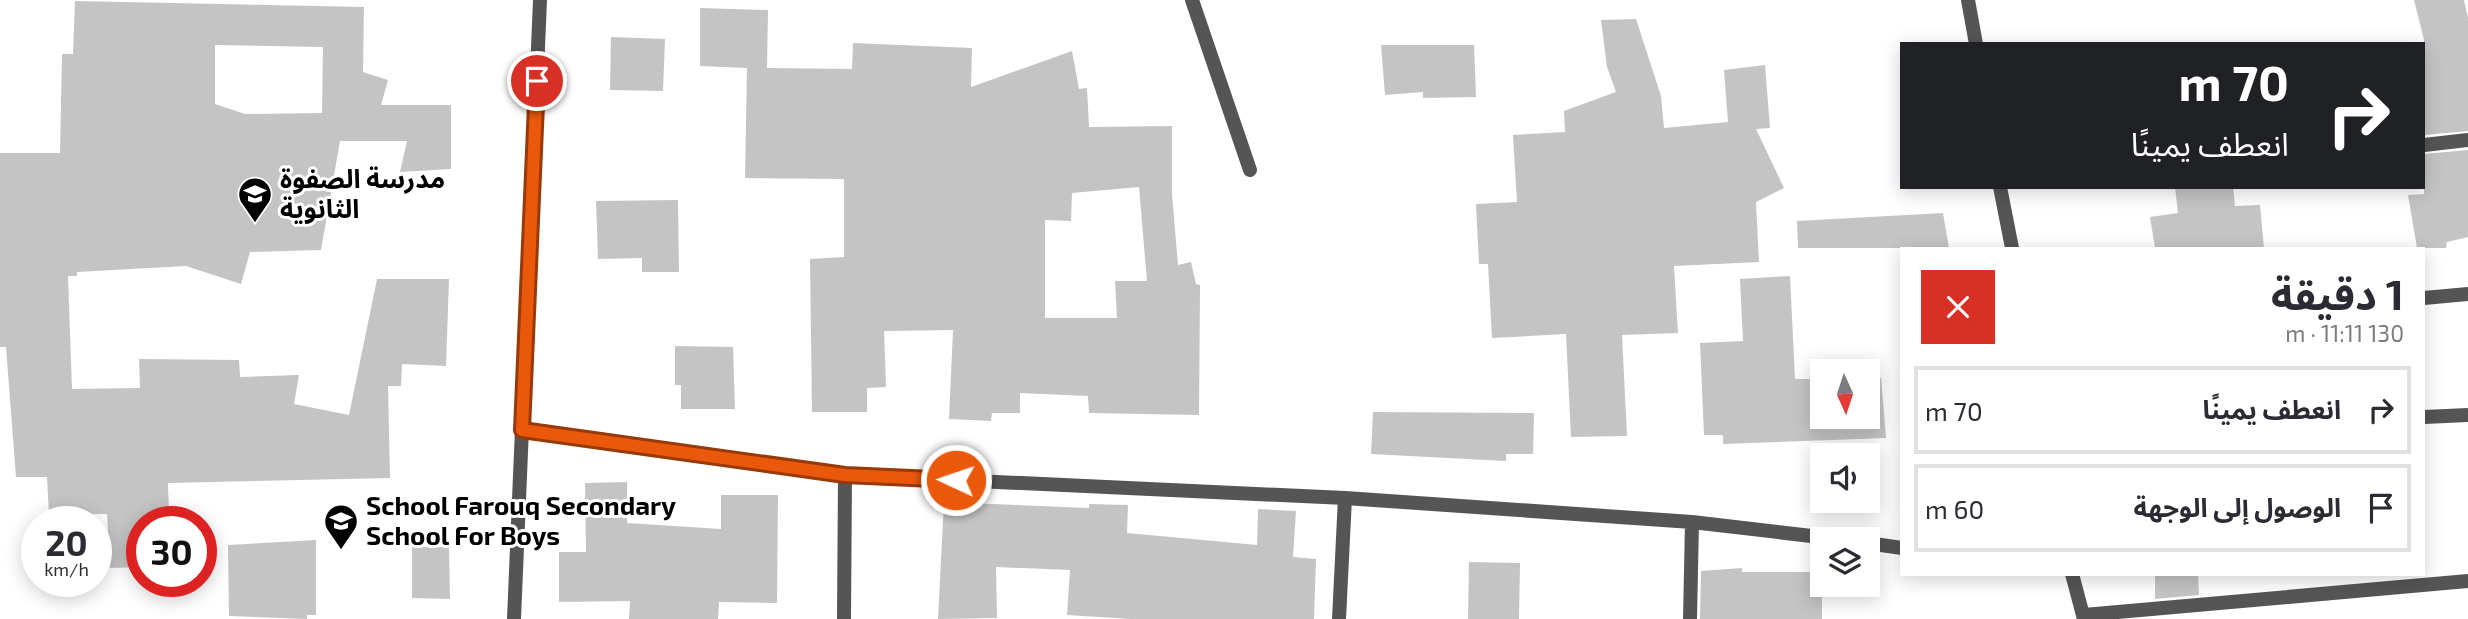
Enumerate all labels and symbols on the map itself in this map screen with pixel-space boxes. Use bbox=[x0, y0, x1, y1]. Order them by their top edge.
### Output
pin bbox=[507, 51, 567, 111]
place label: مدرسة الصفوة الثانوية bbox=[280, 162, 445, 224]
school or university icon: مدرسة الصفوة الثانوية bbox=[236, 175, 274, 224]
north arrow bbox=[1810, 359, 1880, 429]
position arrow bbox=[919, 443, 993, 517]
place label: School Farouq Secondary School For Boys bbox=[366, 489, 676, 551]
school or university icon: School Farouq Secondary School For Boys bbox=[322, 502, 360, 551]
speed limit sign: 30 bbox=[126, 506, 217, 597]

